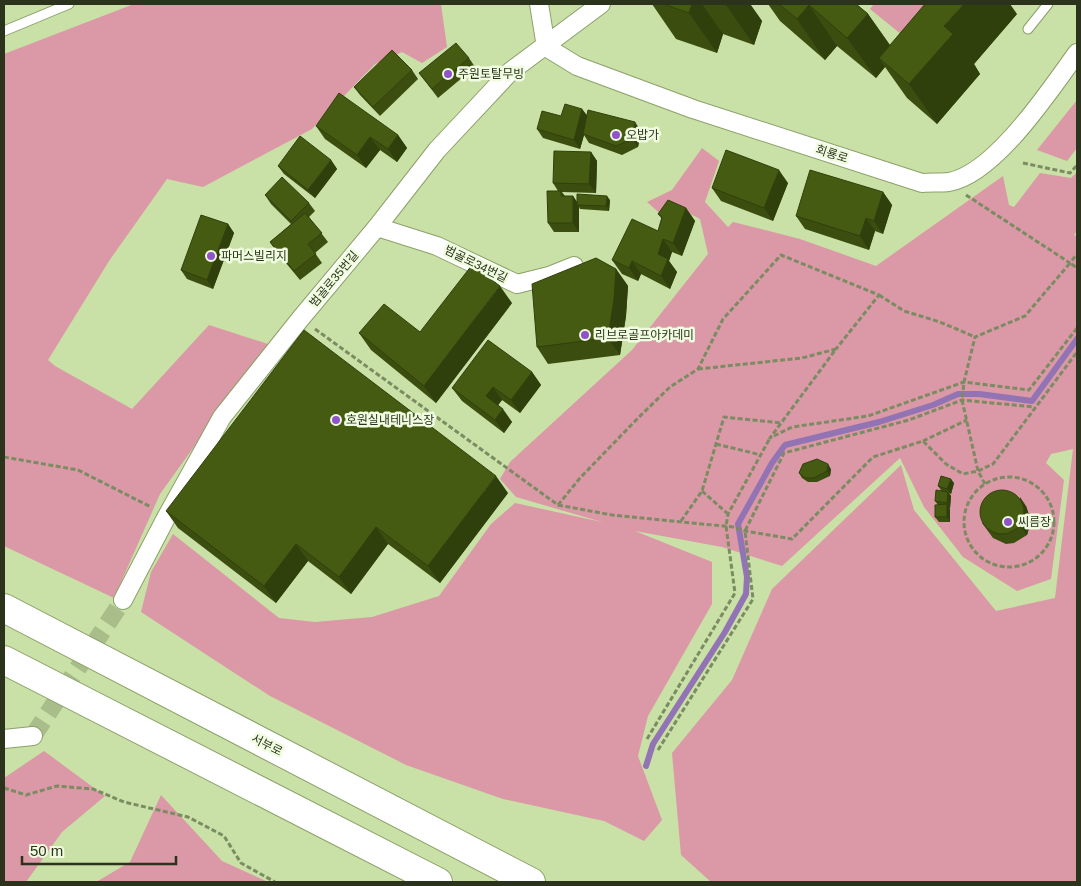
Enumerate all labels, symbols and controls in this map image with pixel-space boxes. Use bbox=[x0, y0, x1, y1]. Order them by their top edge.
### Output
place label: 주원토탈무빙 bbox=[458, 67, 524, 81]
marker: 주원토탈무빙 bbox=[442, 68, 454, 80]
place label: 오밥가 bbox=[626, 128, 659, 142]
marker: 오밥가 bbox=[610, 129, 622, 141]
street label: 회룡로 bbox=[814, 142, 850, 166]
street label: 범골로34번길 bbox=[442, 243, 510, 285]
street label: 범골로35번길 bbox=[307, 248, 361, 310]
place label: 파머스빌리지 bbox=[221, 249, 287, 263]
marker: 파머스빌리지 bbox=[205, 250, 217, 262]
place label: 리브로골프아카데미 bbox=[595, 328, 694, 342]
marker: 리브로골프아카데미 bbox=[579, 329, 591, 341]
place label: 호원실내테니스장 bbox=[346, 413, 434, 427]
marker: 호원실내테니스장 bbox=[330, 414, 342, 426]
place label: 씨름장 bbox=[1018, 515, 1051, 529]
marker: 씨름장 bbox=[1002, 516, 1014, 528]
street label: 서부로 bbox=[249, 731, 285, 759]
scale bar bbox=[22, 834, 176, 866]
text: 50 m bbox=[30, 842, 63, 859]

